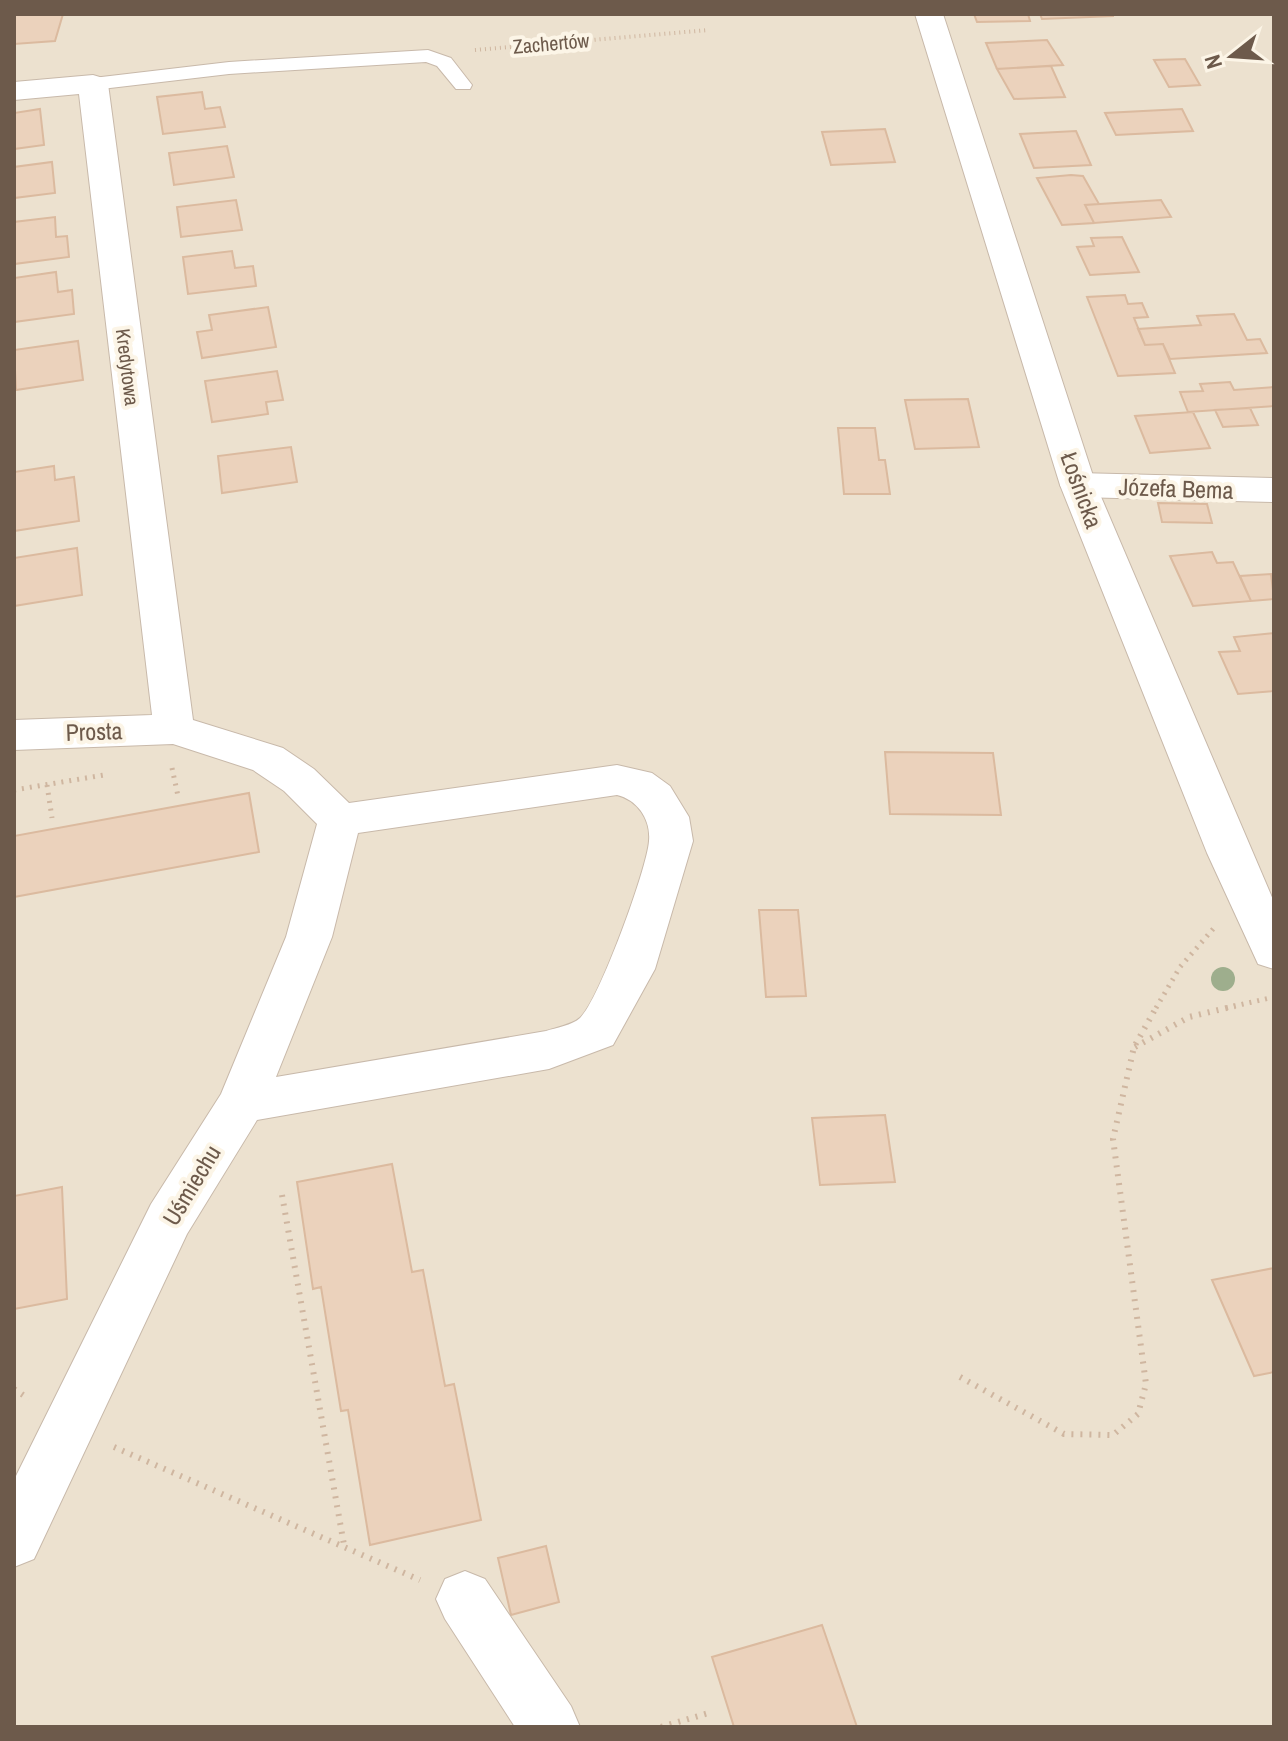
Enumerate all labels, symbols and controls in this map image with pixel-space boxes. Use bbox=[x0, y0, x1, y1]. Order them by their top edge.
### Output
north arrow bbox=[1192, 16, 1272, 96]
street label: Zachertów bbox=[512, 26, 590, 60]
text: N bbox=[1197, 51, 1229, 72]
street label: Kredytowa bbox=[110, 327, 146, 407]
street label: Łośnicka bbox=[1053, 448, 1111, 533]
street label: Józefa Bema bbox=[1118, 470, 1234, 506]
street label: Prosta bbox=[65, 714, 123, 748]
street label: Uśmiechu bbox=[154, 1139, 228, 1231]

